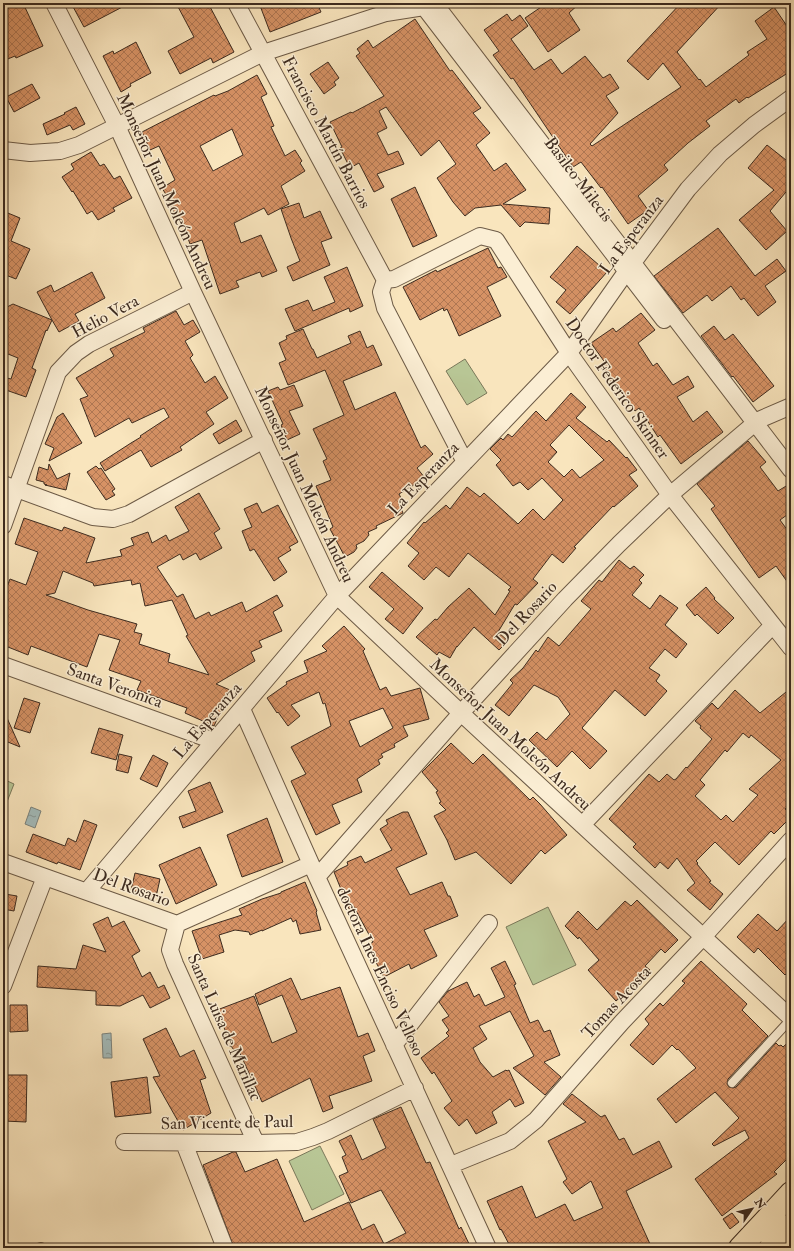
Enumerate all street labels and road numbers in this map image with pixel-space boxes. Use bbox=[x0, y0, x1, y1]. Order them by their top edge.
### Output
street label: Francisco Martín Barrios bbox=[278, 53, 376, 212]
street label: Monseñor Juan Moleón Andreu bbox=[111, 90, 221, 293]
street label: Basileo Milecis bbox=[540, 133, 618, 226]
street label: La Esperanza bbox=[595, 190, 669, 279]
street label: Helio Vera bbox=[68, 290, 143, 343]
street label: Doctor Federico Skinner bbox=[561, 314, 675, 464]
street label: Monseñor Juan Moleón Andreu bbox=[249, 383, 359, 586]
street label: La Esperanza bbox=[383, 437, 465, 520]
street label: Del Rosario bbox=[491, 577, 562, 650]
street label: Monseñor Juan Moleón Andreu bbox=[425, 654, 596, 816]
street label: Santa Veronica bbox=[64, 658, 167, 713]
street label: La Esperanza bbox=[169, 677, 248, 763]
street label: Del Rosario bbox=[90, 864, 173, 911]
street label: doctora Ines Enciso Velloso bbox=[332, 883, 429, 1059]
street label: Santa Luisa de Marillac bbox=[183, 950, 267, 1104]
street label: Tomas Acosta bbox=[577, 961, 656, 1043]
street label: San Vicente de Paul bbox=[160, 1111, 294, 1134]

